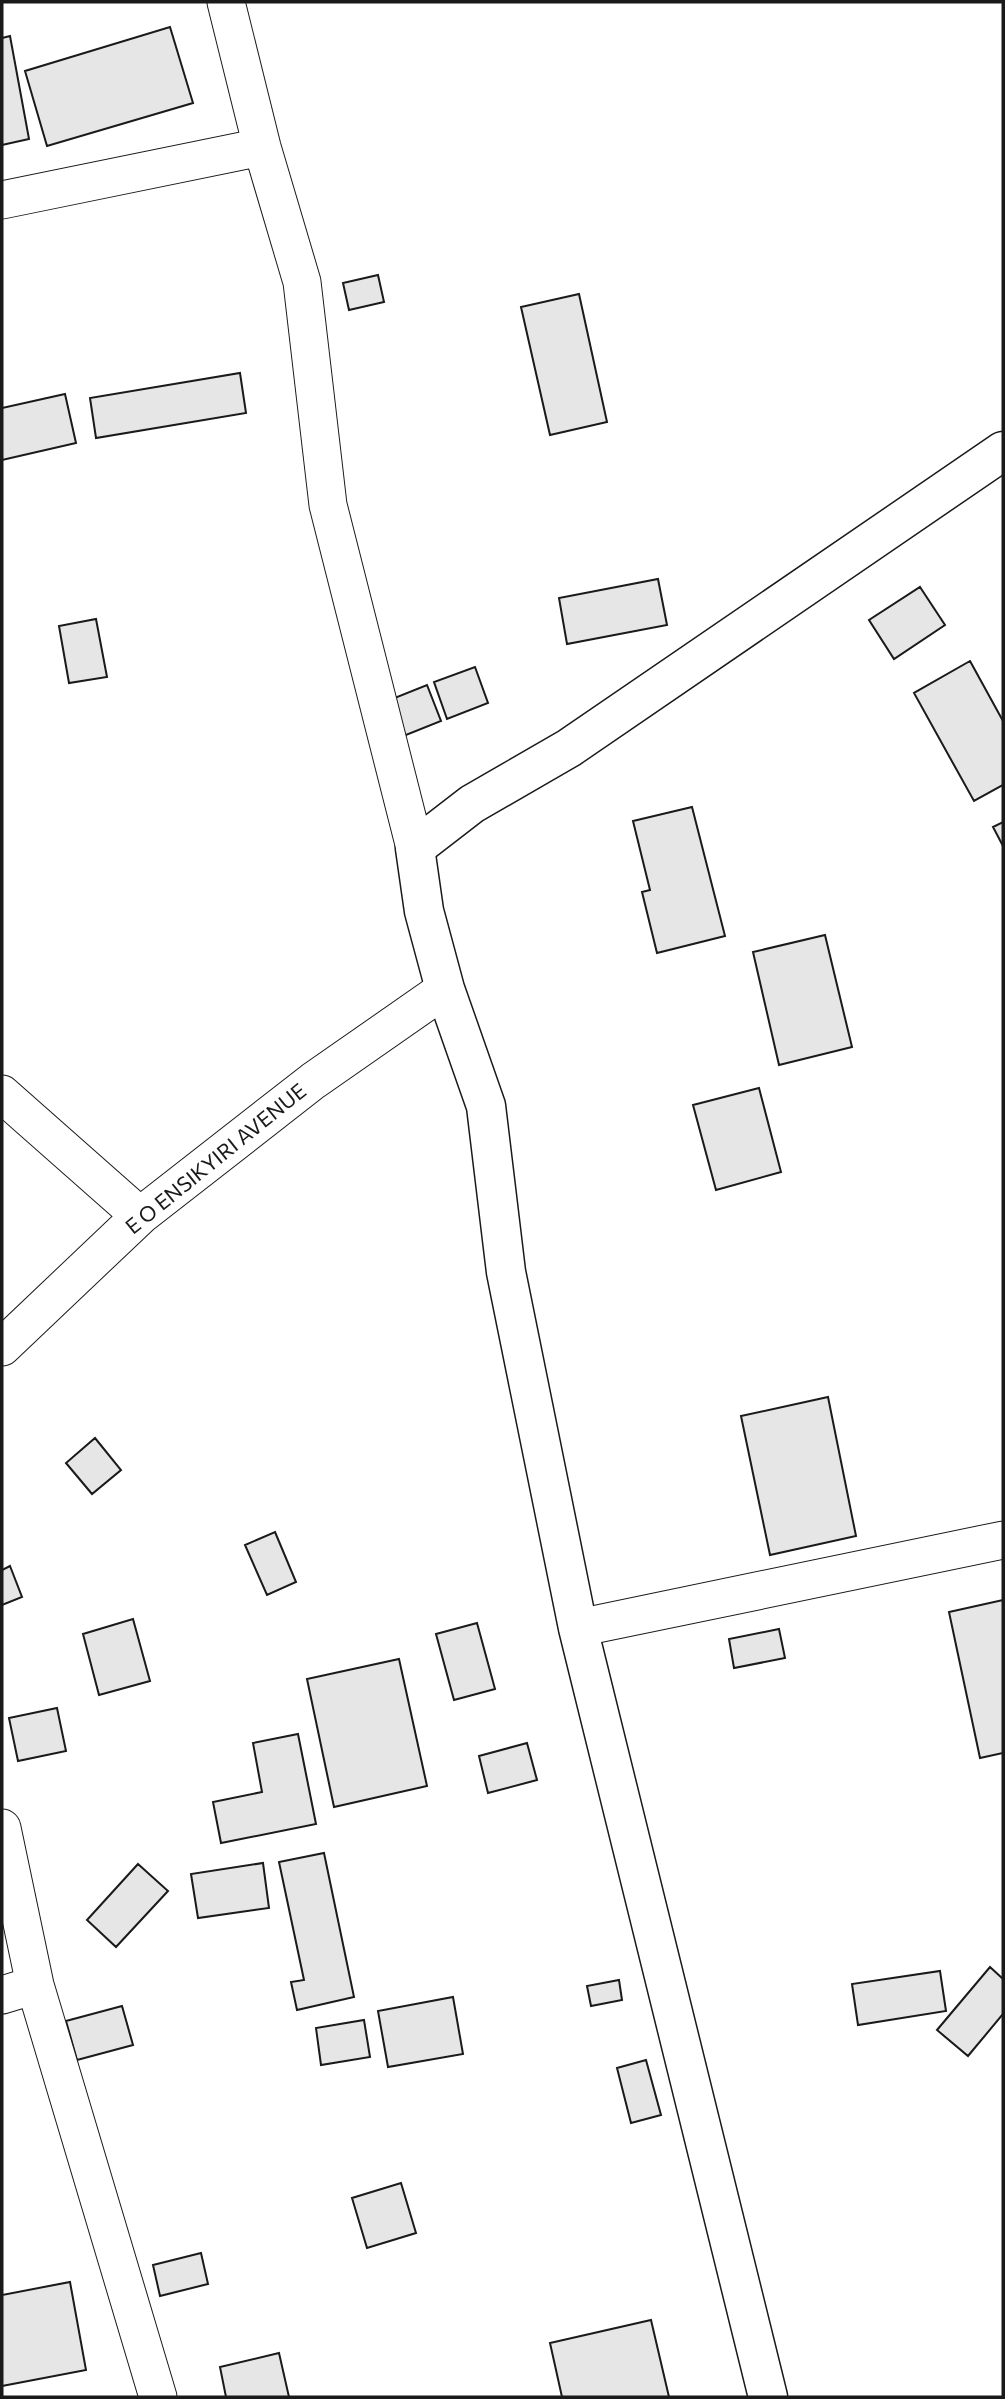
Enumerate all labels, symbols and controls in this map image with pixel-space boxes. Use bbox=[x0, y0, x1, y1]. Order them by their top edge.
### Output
street label: E O ENSIKYIRI AVENUE bbox=[120, 1077, 310, 1238]

